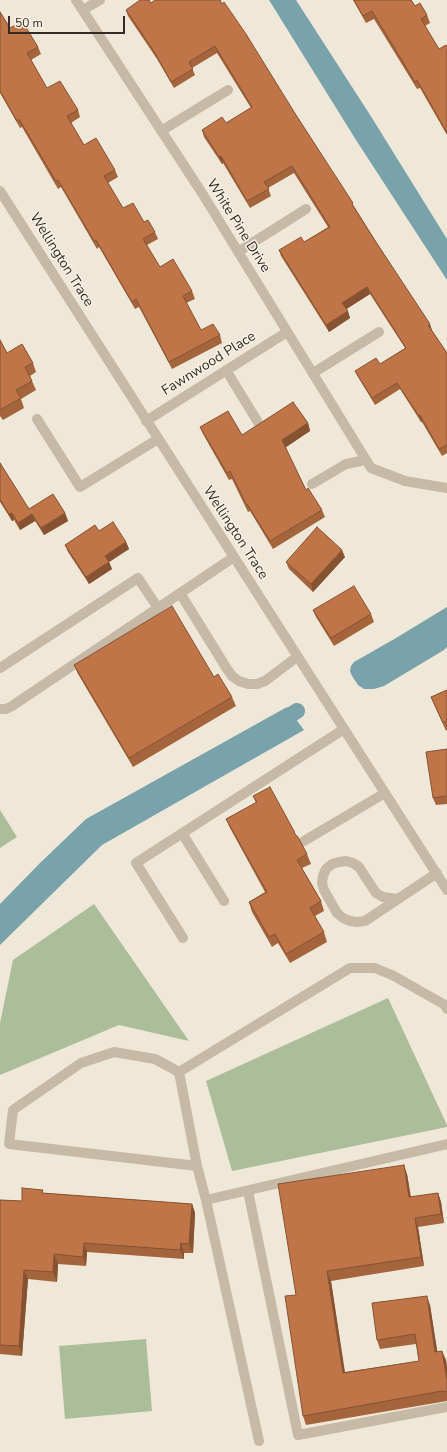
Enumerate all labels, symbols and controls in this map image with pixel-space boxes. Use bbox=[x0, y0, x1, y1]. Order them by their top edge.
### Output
scale bar bbox=[10, 8, 127, 34]
text: 50 m bbox=[15, 15, 43, 31]
street label: White Pine Drive bbox=[203, 176, 273, 276]
street label: Wellington Trace bbox=[25, 210, 97, 310]
street label: Fawnwood Place bbox=[159, 328, 259, 400]
street label: Wellington Trace bbox=[199, 483, 271, 583]

